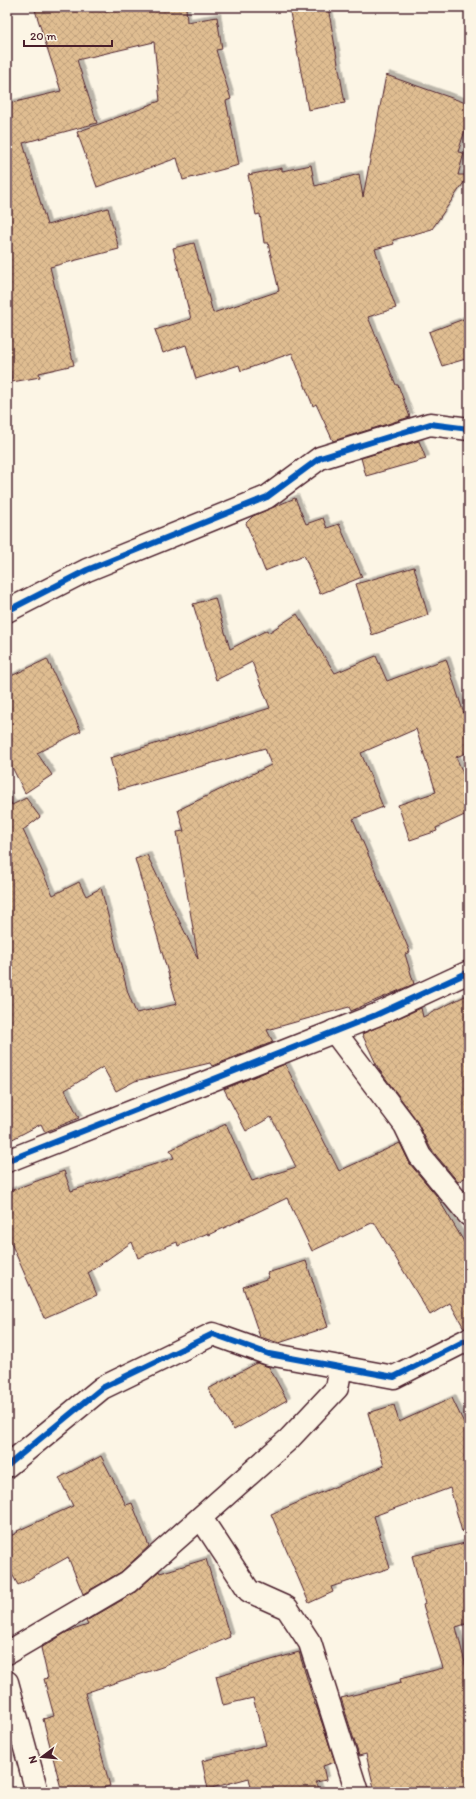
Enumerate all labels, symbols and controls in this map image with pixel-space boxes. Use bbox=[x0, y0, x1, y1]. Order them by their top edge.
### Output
scale bar bbox=[24, 22, 112, 48]
text: 20 m bbox=[30, 29, 57, 43]
north arrow bbox=[22, 1737, 62, 1777]
text: N bbox=[26, 1754, 40, 1765]

